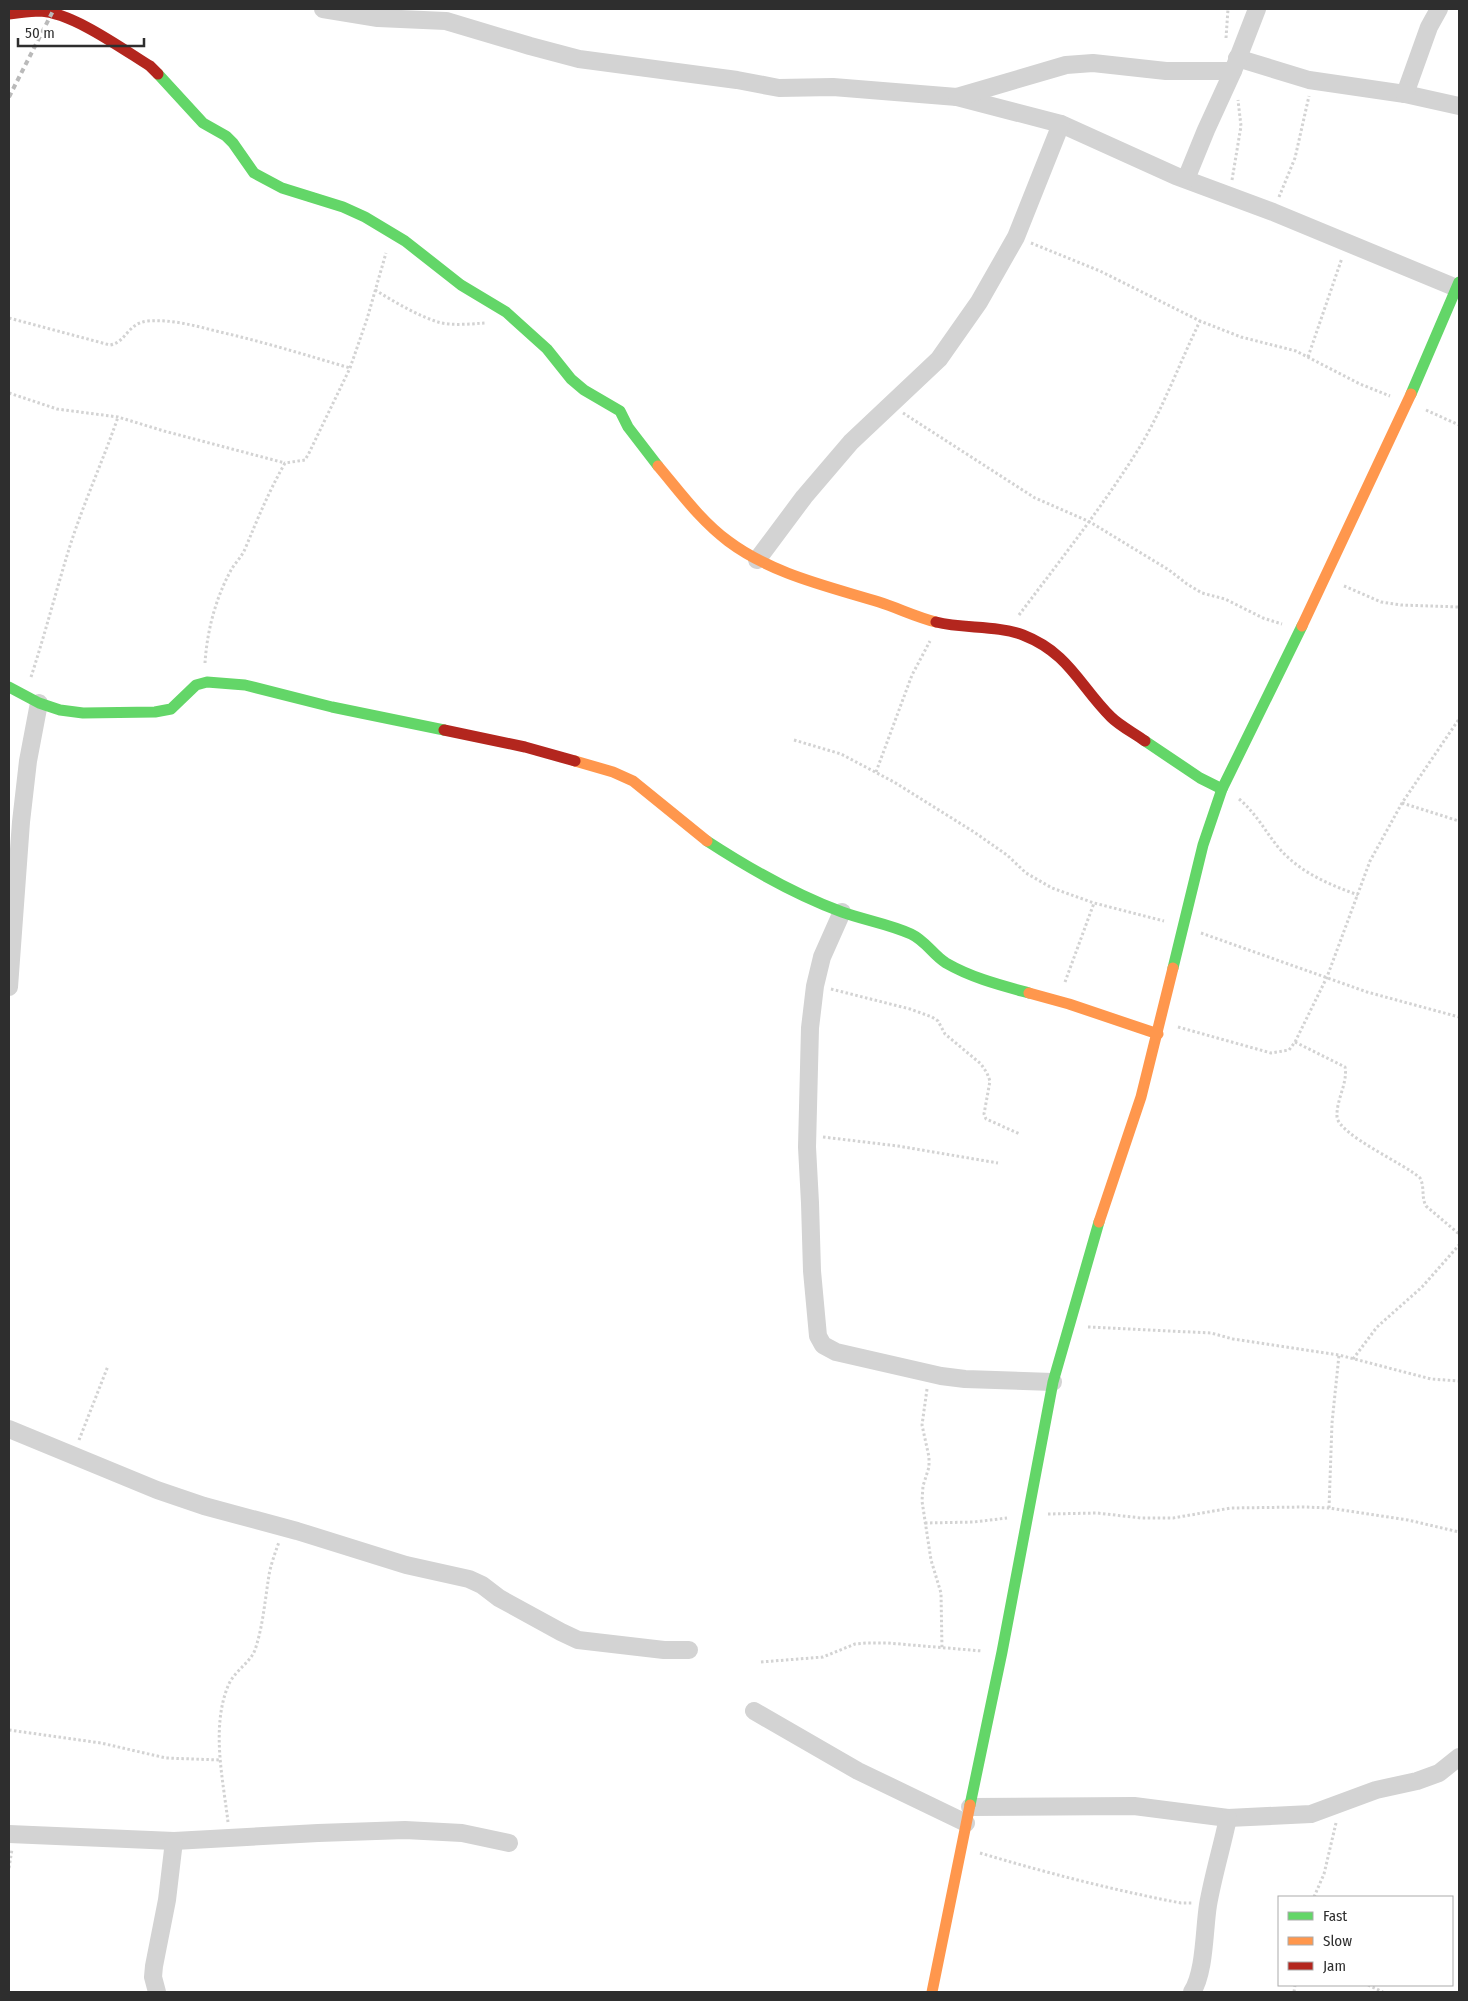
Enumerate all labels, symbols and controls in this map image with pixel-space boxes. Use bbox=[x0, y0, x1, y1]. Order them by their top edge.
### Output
scale bar bbox=[18, 15, 144, 47]
text: 50 m bbox=[25, 24, 55, 42]
legend bbox=[1278, 1896, 1453, 1986]
text: Fast bbox=[1323, 1907, 1347, 1925]
text: Slow bbox=[1323, 1932, 1352, 1950]
text: Jam bbox=[1323, 1957, 1346, 1975]

